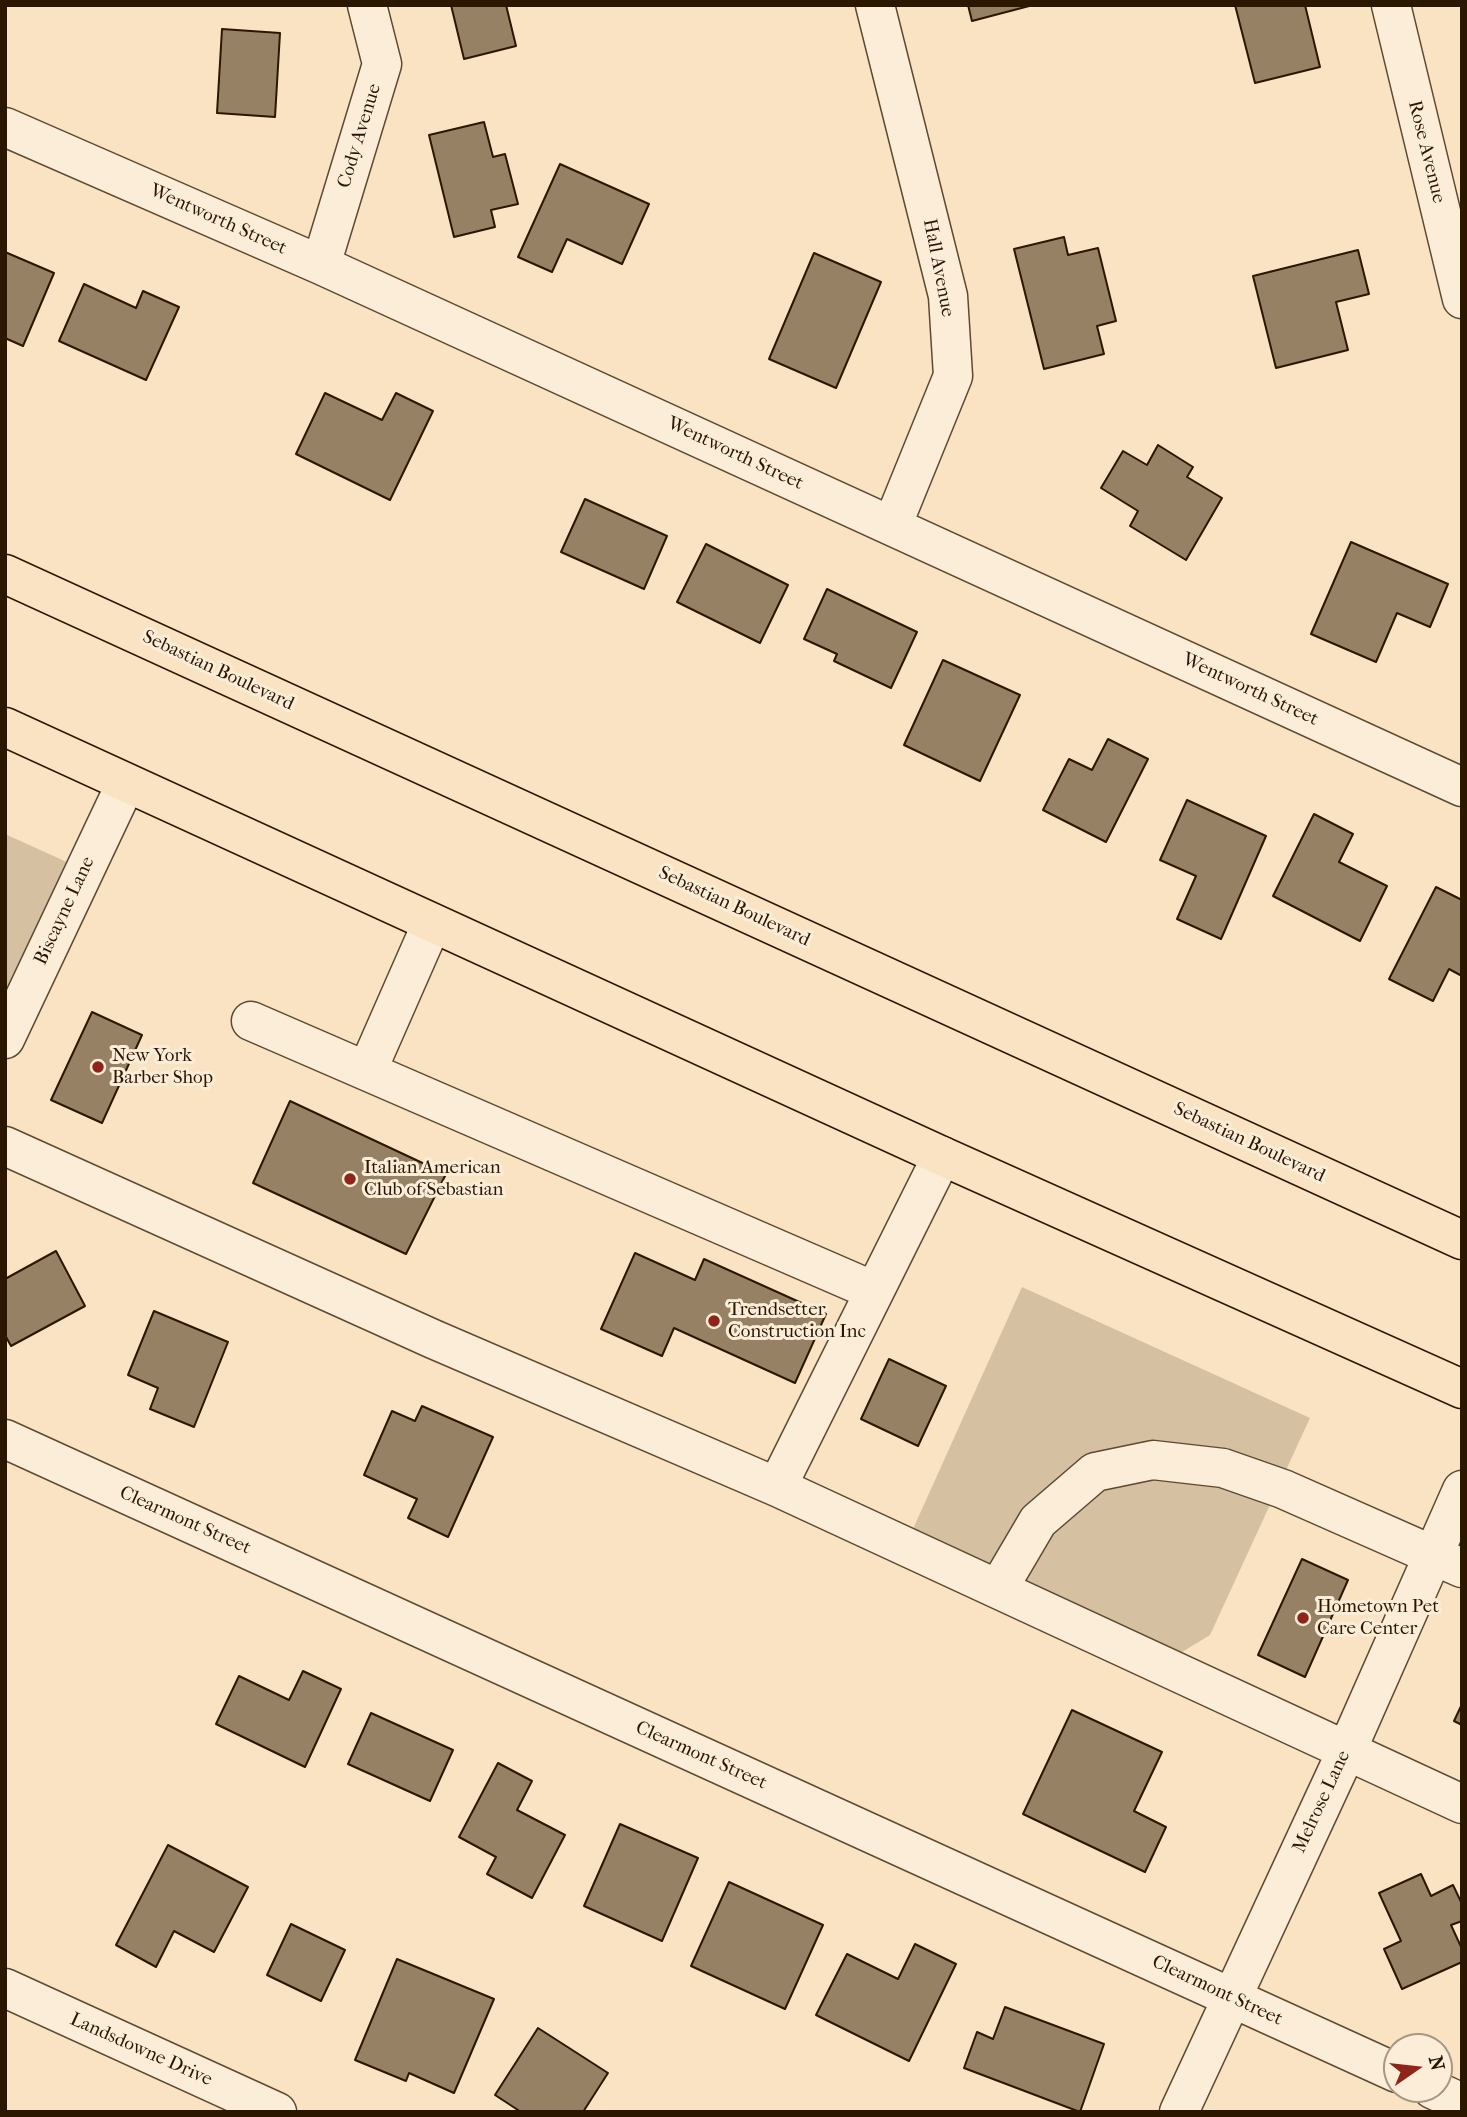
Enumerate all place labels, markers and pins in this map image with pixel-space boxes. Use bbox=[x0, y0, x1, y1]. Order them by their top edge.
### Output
place label: New York Barber Shop bbox=[112, 1045, 213, 1089]
marker: New York Barber Shop bbox=[90, 1059, 106, 1075]
place label: Italian American Club of Sebastian bbox=[364, 1157, 504, 1201]
marker: Italian American Club of Sebastian bbox=[342, 1171, 358, 1187]
place label: Trendsetter Construction Inc bbox=[728, 1299, 866, 1343]
marker: Trendsetter Construction Inc bbox=[706, 1313, 722, 1329]
place label: Hometown Pet Care Center bbox=[1317, 1596, 1439, 1640]
marker: Hometown Pet Care Center bbox=[1295, 1610, 1311, 1626]

